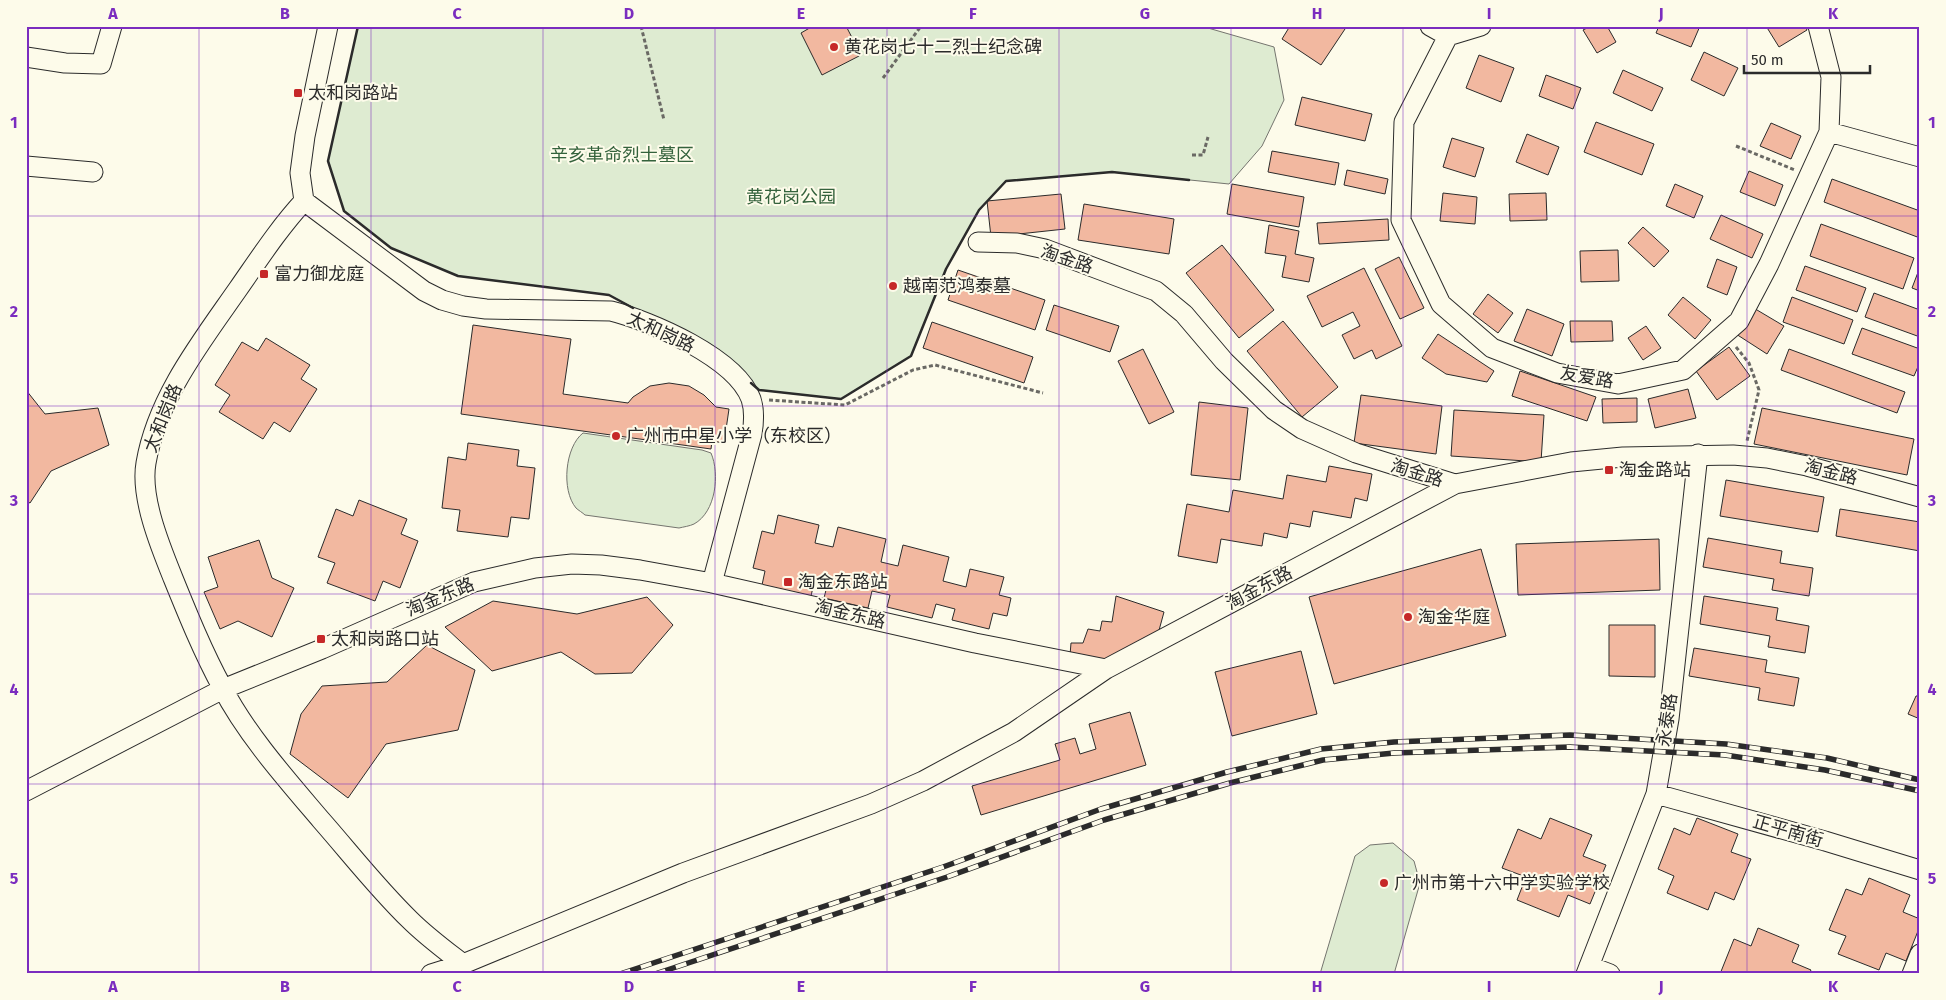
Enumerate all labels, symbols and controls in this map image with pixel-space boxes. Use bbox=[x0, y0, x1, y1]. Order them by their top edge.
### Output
text: A bbox=[107, 4, 118, 23]
text: B bbox=[280, 4, 290, 23]
text: C bbox=[452, 4, 462, 23]
text: D bbox=[624, 4, 634, 23]
text: E bbox=[797, 4, 805, 23]
text: F bbox=[969, 4, 977, 23]
text: G bbox=[1140, 4, 1150, 23]
text: H bbox=[1312, 4, 1322, 23]
text: I bbox=[1487, 4, 1491, 23]
text: J bbox=[1657, 4, 1664, 23]
text: K bbox=[1828, 4, 1839, 23]
place label: 黄花岗七十二烈士纪念碑 bbox=[844, 36, 1042, 58]
marker: 黄花岗七十二烈士纪念碑 bbox=[828, 41, 840, 53]
scale bar bbox=[1744, 42, 1870, 74]
text: 50 m bbox=[1751, 51, 1784, 69]
place label: 太和岗路站 bbox=[308, 82, 398, 104]
marker: 太和岗路站 bbox=[292, 87, 304, 99]
text: 1 bbox=[10, 113, 18, 132]
text: 1 bbox=[1928, 113, 1936, 132]
park label: 辛亥革命烈士墓区 bbox=[550, 144, 694, 166]
park label: 黄花岗公园 bbox=[746, 186, 836, 208]
street label: 淘金路 bbox=[1038, 240, 1096, 278]
place label: 富力御龙庭 bbox=[274, 263, 364, 285]
marker: 富力御龙庭 bbox=[258, 268, 270, 280]
place label: 越南范鸿泰墓 bbox=[903, 275, 1011, 297]
marker: 越南范鸿泰墓 bbox=[887, 280, 899, 292]
text: 2 bbox=[10, 302, 18, 321]
text: 2 bbox=[1928, 302, 1936, 321]
street label: 太和岗路 bbox=[624, 307, 698, 357]
street label: 友爱路 bbox=[1559, 361, 1615, 393]
street label: 太和岗路 bbox=[139, 381, 187, 455]
place label: 广州市中星小学（东校区） bbox=[626, 425, 842, 447]
marker: 广州市中星小学（东校区） bbox=[610, 430, 622, 442]
street label: 淘金路 bbox=[1388, 455, 1446, 491]
street label: 淘金路 bbox=[1802, 455, 1860, 489]
place label: 淘金路站 bbox=[1619, 459, 1691, 481]
marker: 淘金路站 bbox=[1603, 464, 1615, 476]
text: 3 bbox=[9, 491, 18, 510]
text: 3 bbox=[1927, 491, 1936, 510]
street label: 淘金东路 bbox=[1222, 561, 1296, 615]
place label: 淘金东路站 bbox=[798, 571, 888, 593]
street label: 淘金东路 bbox=[403, 573, 477, 621]
marker: 淘金东路站 bbox=[782, 576, 794, 588]
street label: 淘金东路 bbox=[812, 595, 888, 633]
place label: 淘金华庭 bbox=[1418, 606, 1490, 628]
marker: 淘金华庭 bbox=[1402, 611, 1414, 623]
place label: 太和岗路口站 bbox=[331, 628, 439, 650]
marker: 太和岗路口站 bbox=[315, 633, 327, 645]
text: 4 bbox=[9, 680, 19, 699]
text: 4 bbox=[1927, 680, 1937, 699]
street label: 永泰路 bbox=[1652, 692, 1682, 748]
street label: 正平南街 bbox=[1750, 811, 1826, 851]
text: 5 bbox=[10, 869, 19, 888]
text: 5 bbox=[1928, 869, 1937, 888]
place label: 广州市第十六中学实验学校 bbox=[1394, 872, 1610, 894]
marker: 广州市第十六中学实验学校 bbox=[1378, 877, 1390, 889]
text: A bbox=[107, 977, 118, 996]
text: B bbox=[280, 977, 290, 996]
text: C bbox=[452, 977, 462, 996]
text: D bbox=[624, 977, 634, 996]
text: E bbox=[797, 977, 805, 996]
text: F bbox=[969, 977, 977, 996]
text: G bbox=[1140, 977, 1150, 996]
text: H bbox=[1312, 977, 1322, 996]
text: I bbox=[1487, 977, 1491, 996]
text: J bbox=[1657, 977, 1664, 996]
text: K bbox=[1828, 977, 1839, 996]

